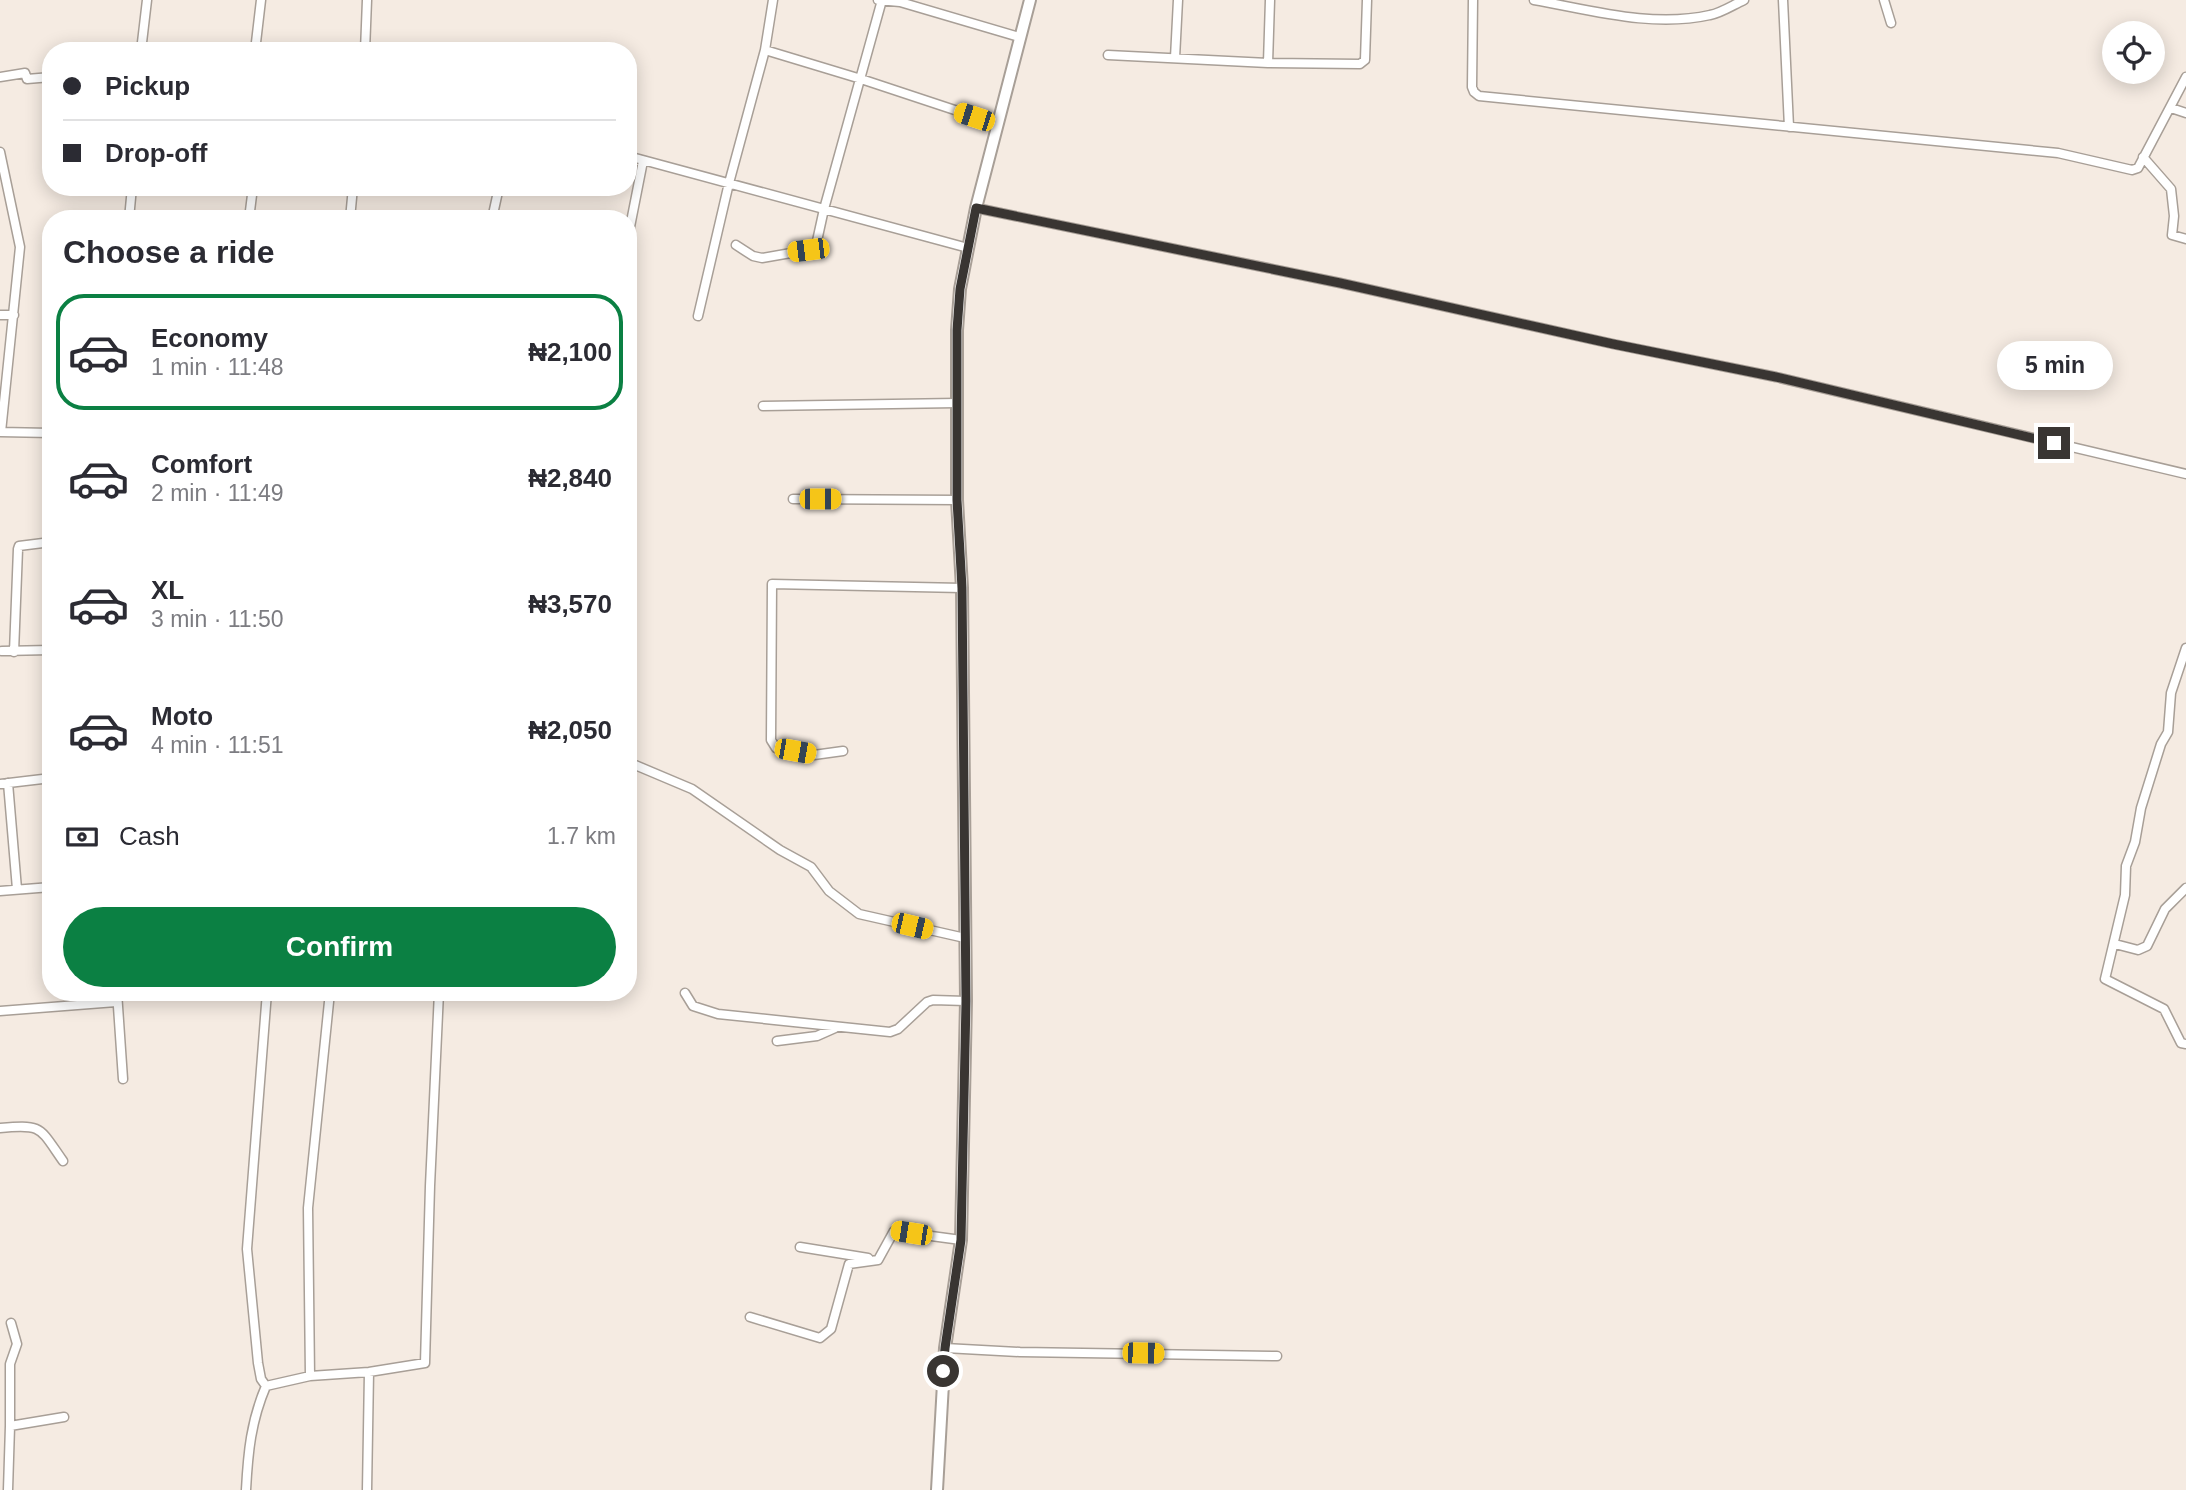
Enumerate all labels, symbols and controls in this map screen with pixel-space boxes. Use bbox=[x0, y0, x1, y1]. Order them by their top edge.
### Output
map controls bbox=[2102, 21, 2165, 84]
button: locate bbox=[2102, 21, 2165, 84]
text: Pickup bbox=[105, 71, 190, 101]
car bbox=[951, 101, 998, 133]
text: Drop-off bbox=[105, 138, 208, 168]
text: Choose a ride bbox=[63, 234, 275, 270]
car bbox=[786, 237, 831, 263]
icon: car bbox=[67, 321, 130, 384]
text: Economy bbox=[151, 323, 268, 353]
text: ₦2,100 bbox=[528, 337, 612, 367]
callout: 5 min bbox=[1996, 342, 2112, 390]
text: 5 min bbox=[2025, 352, 2085, 378]
text: 1 min · 11:48 bbox=[151, 354, 284, 380]
route end bbox=[2038, 427, 2070, 459]
icon: car bbox=[67, 447, 130, 510]
text: Comfort bbox=[151, 449, 252, 479]
text: ₦2,840 bbox=[528, 463, 612, 493]
text: 2 min · 11:49 bbox=[151, 480, 284, 506]
car bbox=[800, 489, 842, 510]
icon: car bbox=[67, 573, 130, 636]
text: XL bbox=[151, 575, 184, 605]
text: ₦3,570 bbox=[528, 589, 612, 619]
text: 3 min · 11:50 bbox=[151, 606, 284, 632]
icon: car bbox=[67, 699, 130, 762]
text: Moto bbox=[151, 701, 213, 731]
text: ₦2,050 bbox=[528, 715, 612, 745]
text: 4 min · 11:51 bbox=[151, 732, 284, 758]
car bbox=[773, 737, 818, 765]
icon: cash bbox=[63, 818, 101, 856]
text: Cash bbox=[119, 821, 180, 851]
text: 1.7 km bbox=[547, 823, 616, 849]
button: Confirm bbox=[63, 907, 616, 987]
car bbox=[890, 911, 935, 941]
car bbox=[889, 1219, 934, 1247]
car bbox=[1122, 1342, 1165, 1364]
route start bbox=[927, 1355, 959, 1387]

